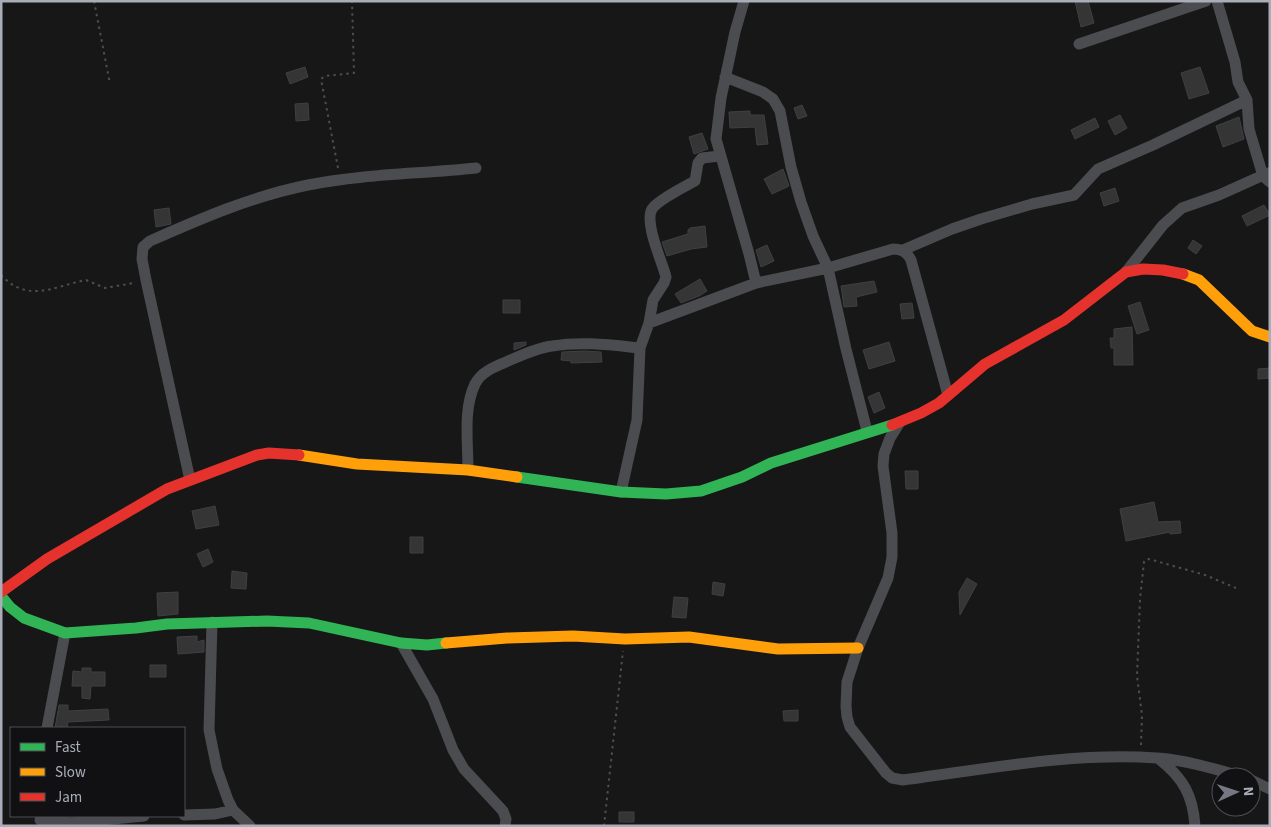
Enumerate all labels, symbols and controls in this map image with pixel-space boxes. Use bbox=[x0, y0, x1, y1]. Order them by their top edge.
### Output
legend bbox=[10, 727, 185, 817]
text: Fast bbox=[55, 737, 81, 758]
text: Slow bbox=[55, 762, 86, 783]
north arrow bbox=[1211, 767, 1261, 817]
text: N bbox=[1238, 786, 1258, 797]
text: Jam bbox=[55, 787, 82, 808]

